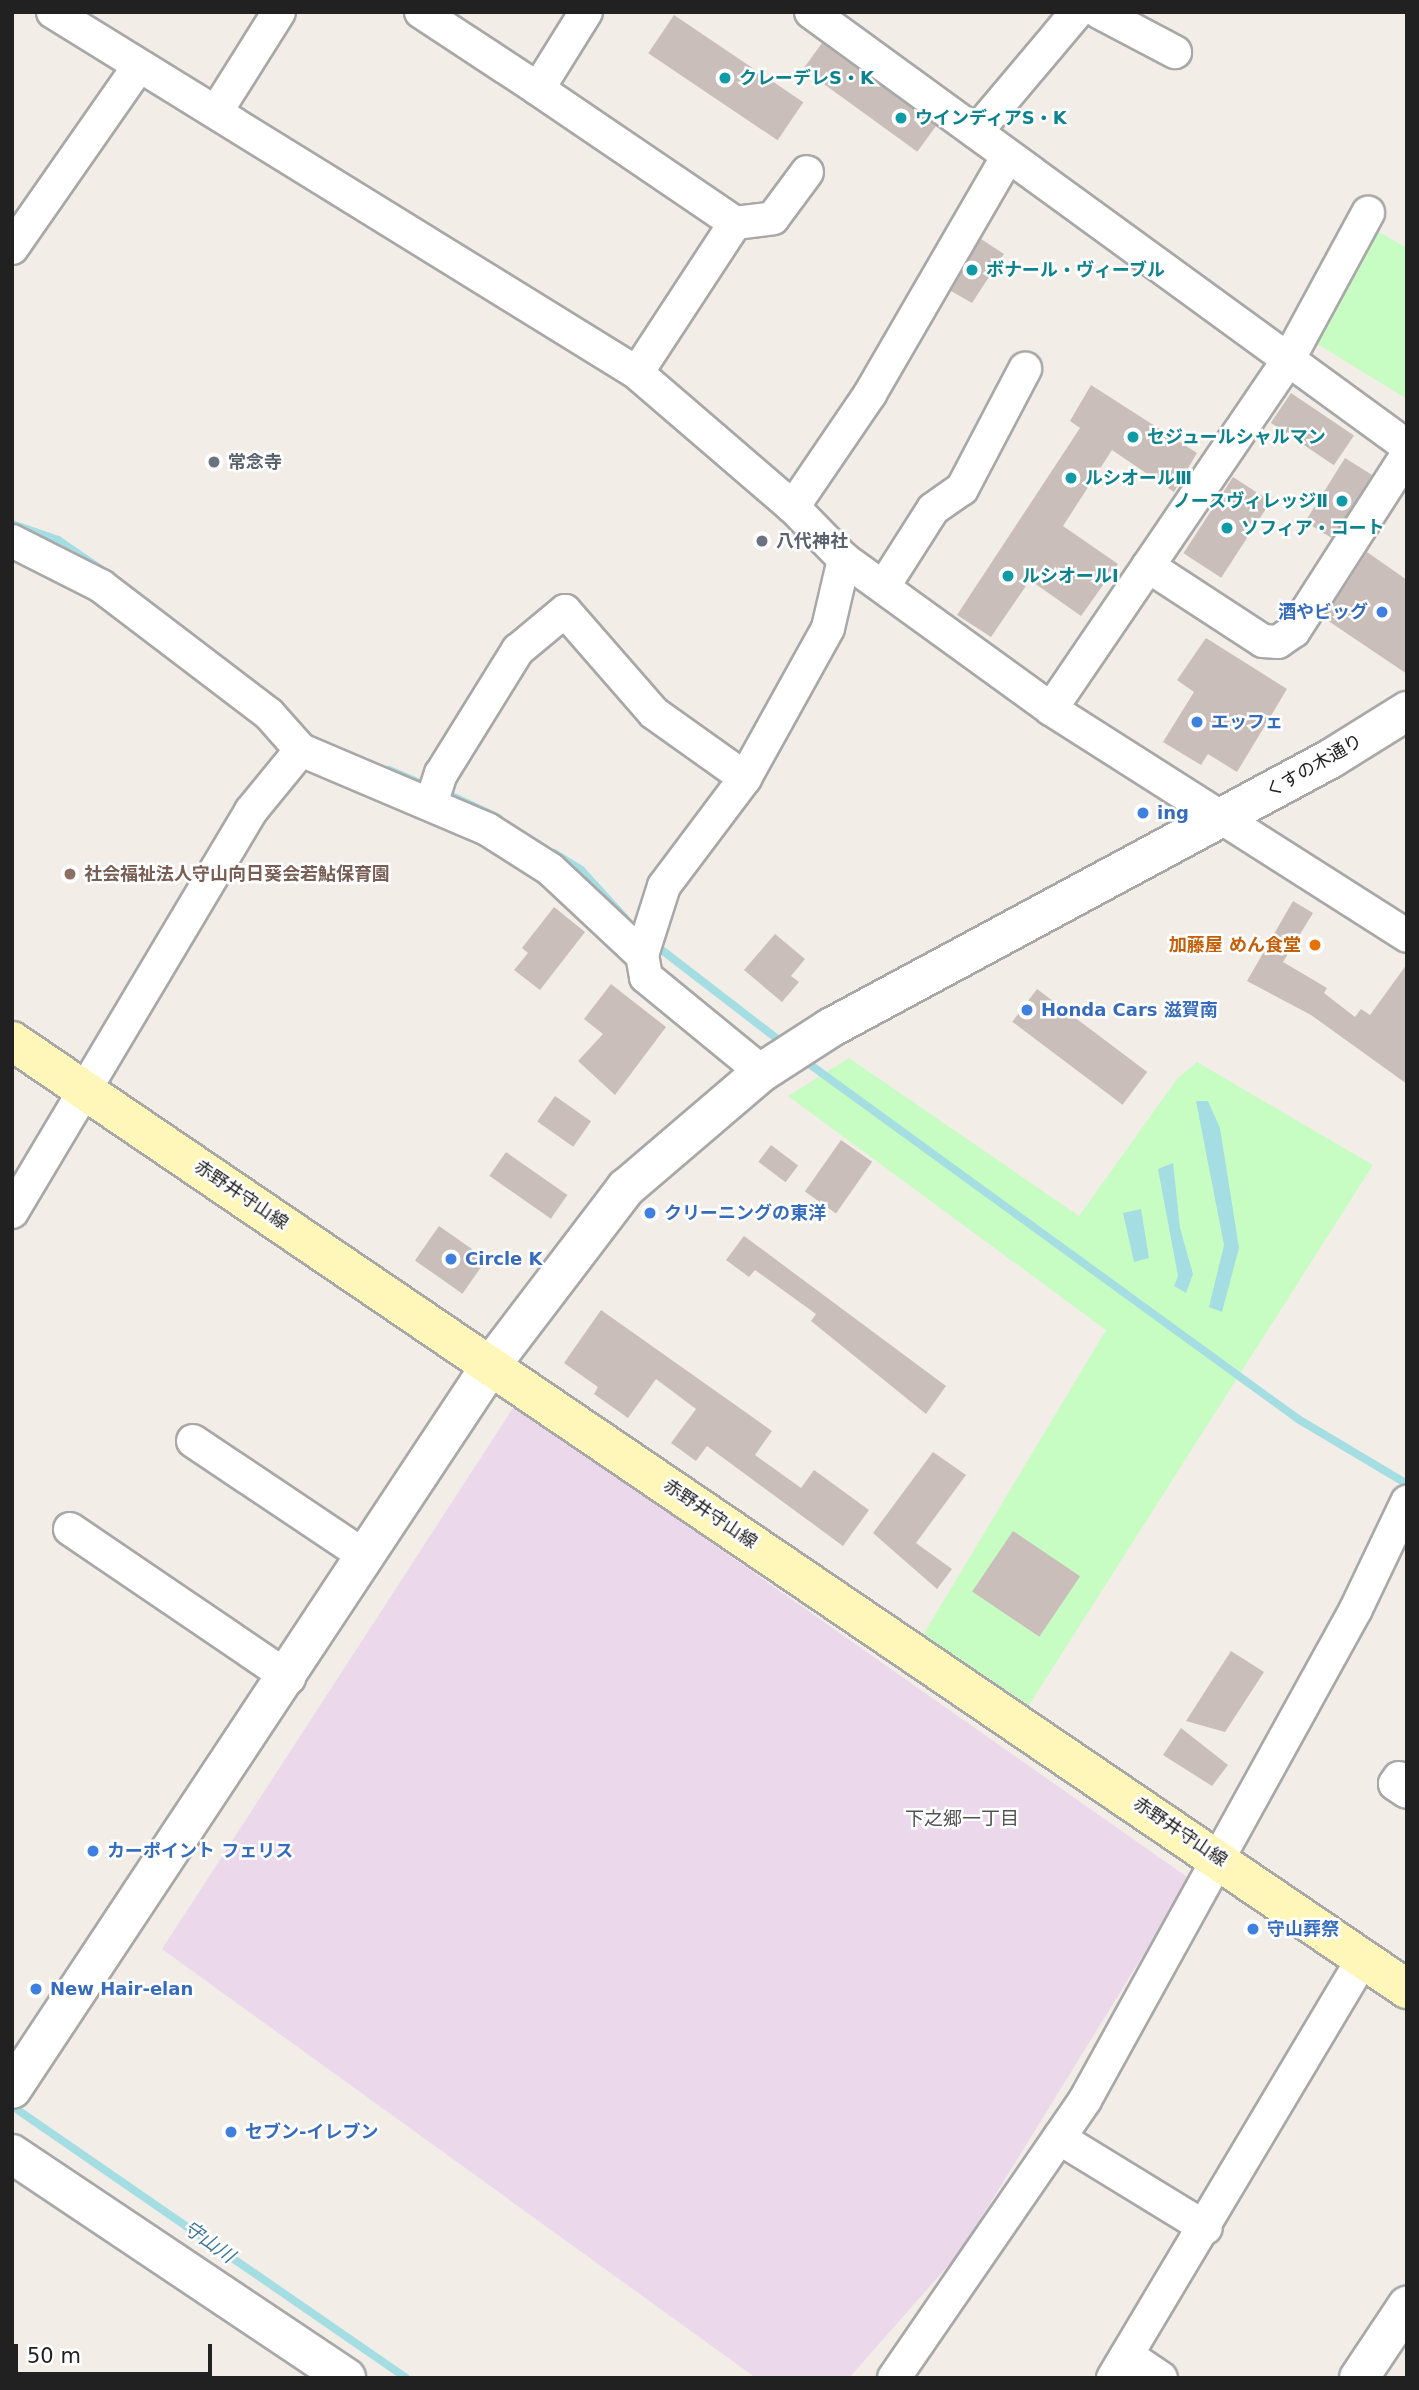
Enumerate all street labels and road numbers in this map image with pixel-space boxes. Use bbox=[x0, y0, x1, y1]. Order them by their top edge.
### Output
street label: くすの木通り bbox=[1262, 730, 1366, 802]
street label: 赤野井守山線 bbox=[190, 1156, 292, 1234]
street label: 赤野井守山線 bbox=[659, 1475, 761, 1553]
street label: 赤野井守山線 bbox=[1129, 1793, 1231, 1871]

